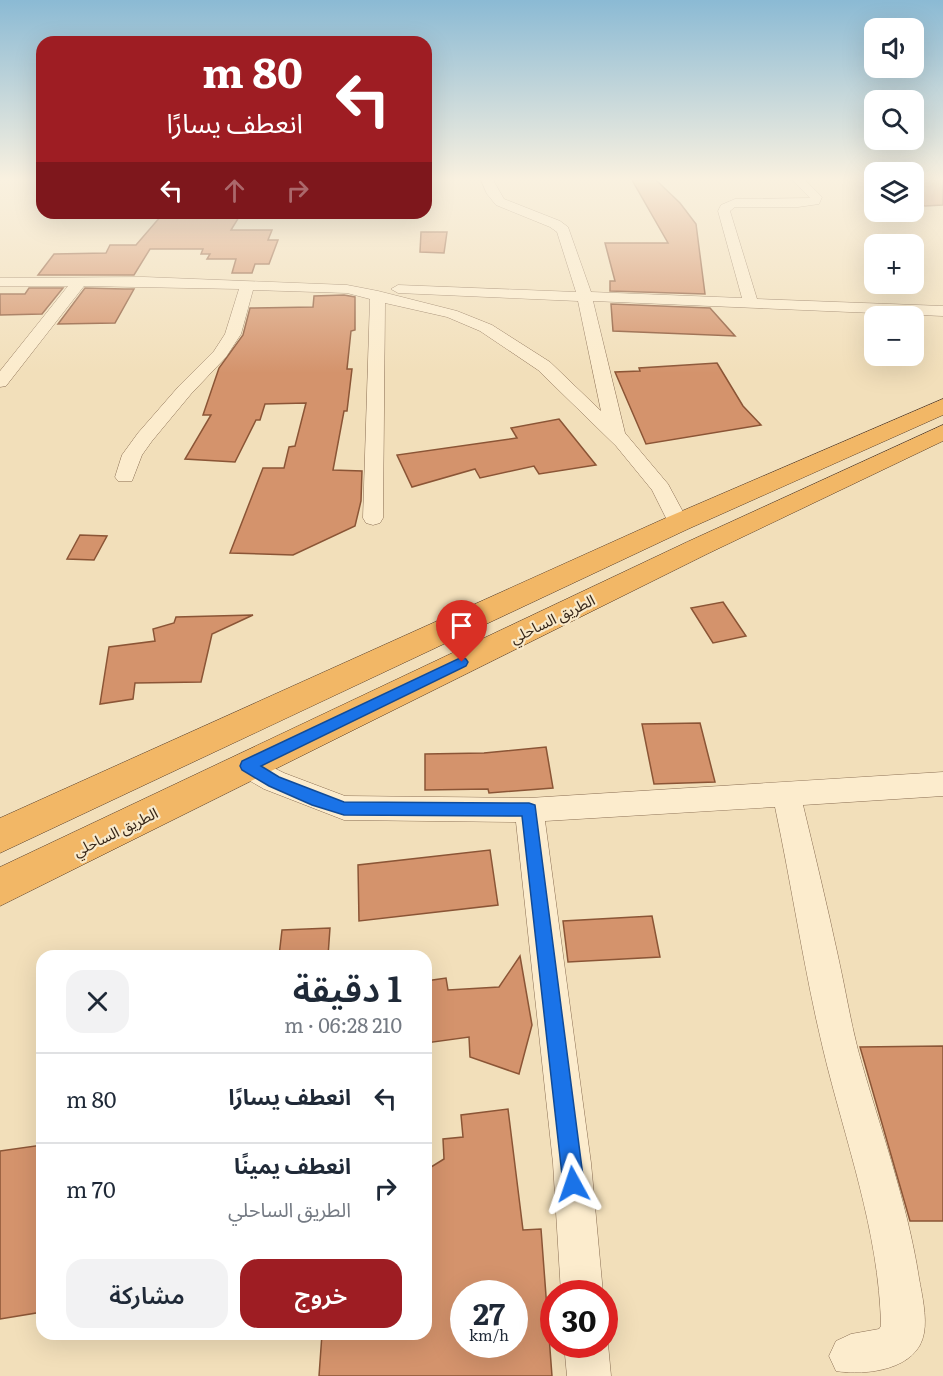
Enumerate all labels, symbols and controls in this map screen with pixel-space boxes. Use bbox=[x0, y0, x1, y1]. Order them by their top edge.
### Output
map controls bbox=[864, 18, 924, 366]
button: sound bbox=[864, 18, 924, 78]
text: 80 m bbox=[202, 39, 303, 101]
icon: left bbox=[324, 60, 402, 138]
button: search bbox=[864, 90, 924, 150]
text: انعطف يسارًا bbox=[166, 101, 303, 141]
button: layers bbox=[864, 162, 924, 222]
icon: left bbox=[155, 174, 188, 207]
icon: ahead bbox=[218, 174, 251, 207]
icon: right bbox=[281, 174, 314, 207]
button: + bbox=[864, 234, 924, 294]
button: − bbox=[864, 306, 924, 366]
street label: الطريق الساحلي bbox=[506, 587, 599, 650]
pin bbox=[436, 600, 487, 662]
icon: arrive bbox=[445, 609, 478, 642]
street label: الطريق الساحلي bbox=[69, 800, 162, 863]
text: 1 دقيقة bbox=[293, 960, 402, 1013]
button: close bbox=[66, 970, 129, 1033]
text: 210 m · 06:28 bbox=[284, 1009, 402, 1039]
text: انعطف يسارًا bbox=[228, 1079, 351, 1112]
text: 80 m bbox=[66, 1082, 117, 1115]
icon: left bbox=[369, 1082, 402, 1115]
text: انعطف يمينًا bbox=[234, 1148, 351, 1181]
position arrow bbox=[541, 1152, 605, 1216]
text: 70 m bbox=[66, 1172, 116, 1205]
icon: right bbox=[369, 1172, 402, 1205]
text: الطريق الساحلي bbox=[228, 1193, 351, 1223]
button: مشاركة bbox=[66, 1259, 228, 1328]
button: خروج bbox=[240, 1259, 402, 1328]
speed limit sign: 30 bbox=[540, 1280, 618, 1358]
text: 27 bbox=[473, 1290, 505, 1334]
text: km/h bbox=[469, 1323, 509, 1346]

